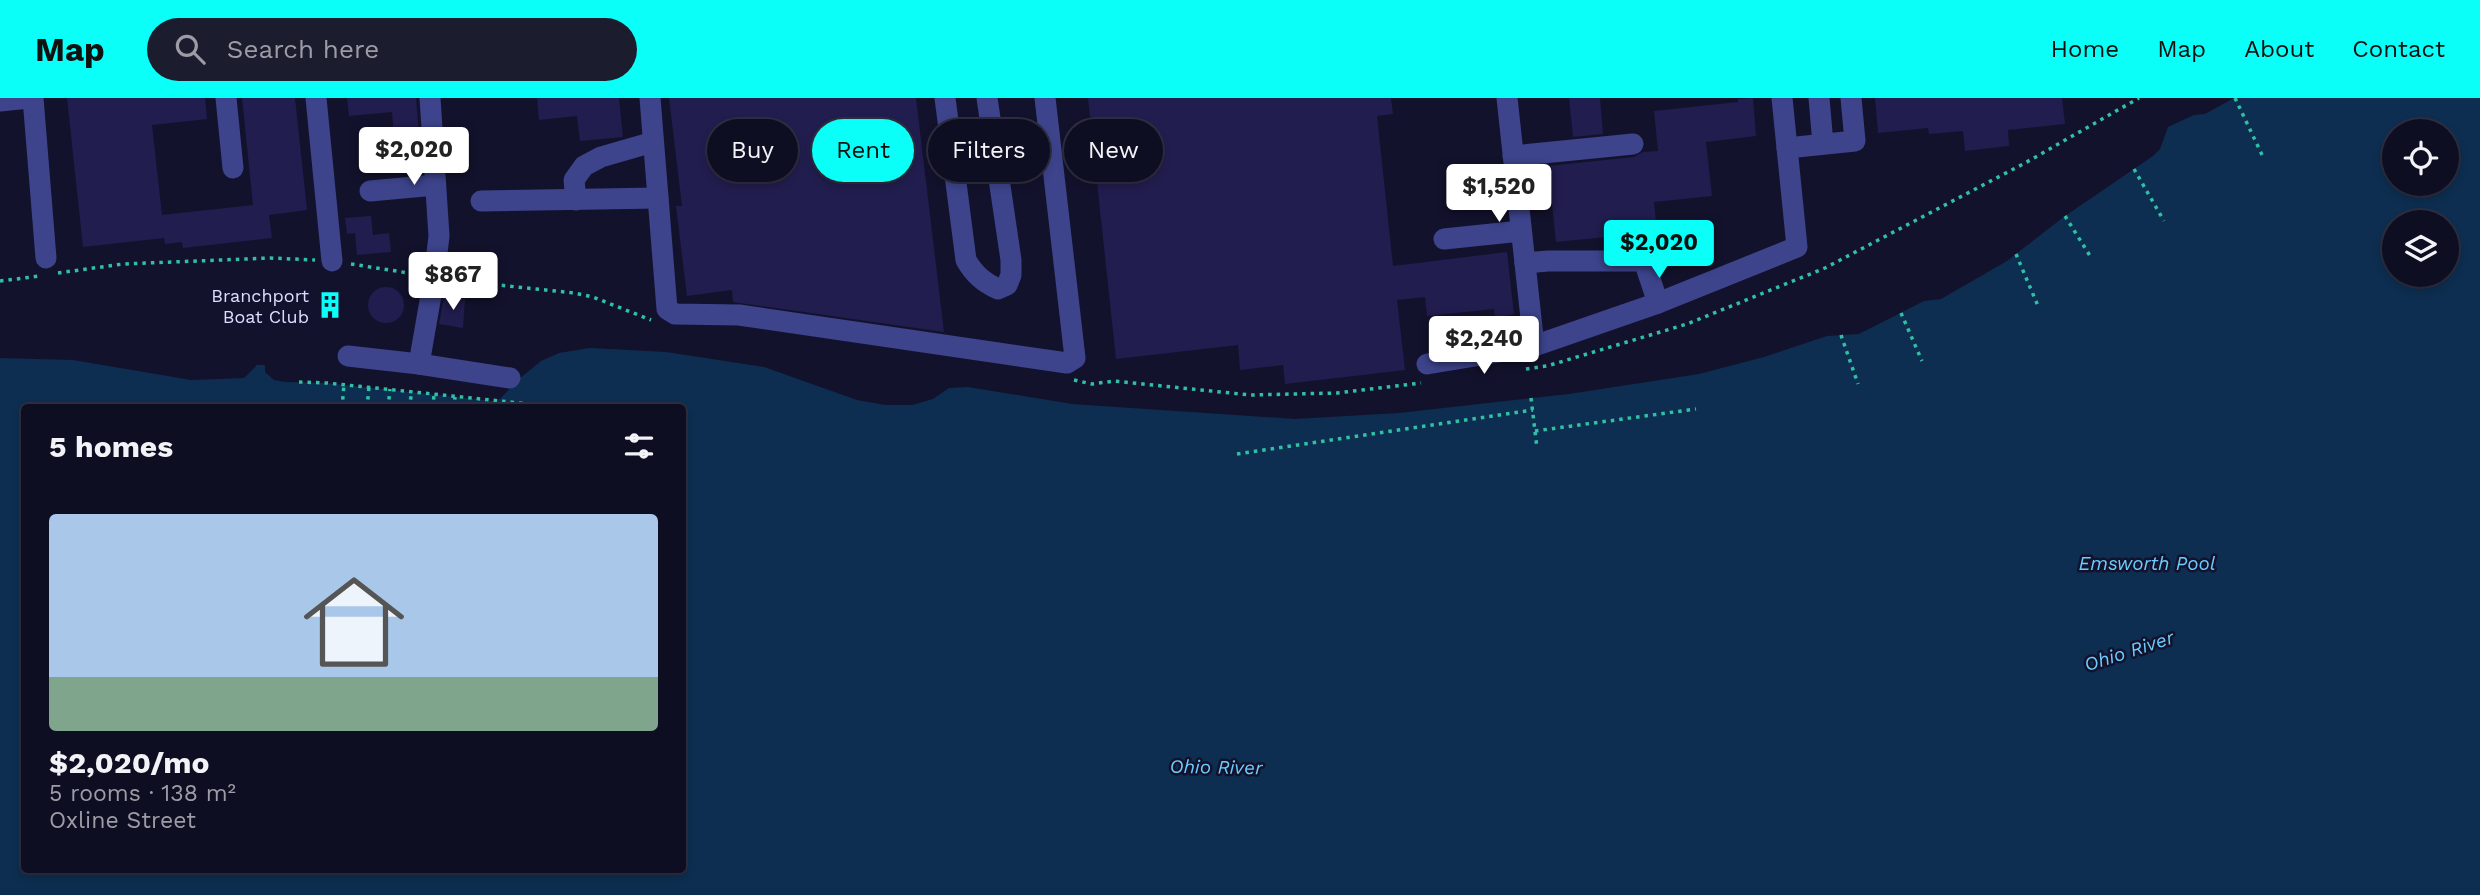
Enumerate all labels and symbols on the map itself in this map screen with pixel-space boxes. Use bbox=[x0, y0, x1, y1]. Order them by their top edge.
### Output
pin: $2,020 bbox=[357, 127, 471, 187]
pin: $1,520 bbox=[1442, 164, 1556, 224]
pin: $2,020 bbox=[1602, 220, 1716, 280]
pin: $867 bbox=[412, 252, 494, 312]
place label: Branchport Boat Club bbox=[211, 285, 309, 327]
building icon: Branchport Boat Club bbox=[315, 290, 345, 320]
pin: $2,240 bbox=[1427, 316, 1541, 376]
water label: Emsworth Pool bbox=[2078, 552, 2216, 575]
water label: Ohio River bbox=[2081, 626, 2177, 676]
water label: Ohio River bbox=[1169, 755, 1263, 779]

